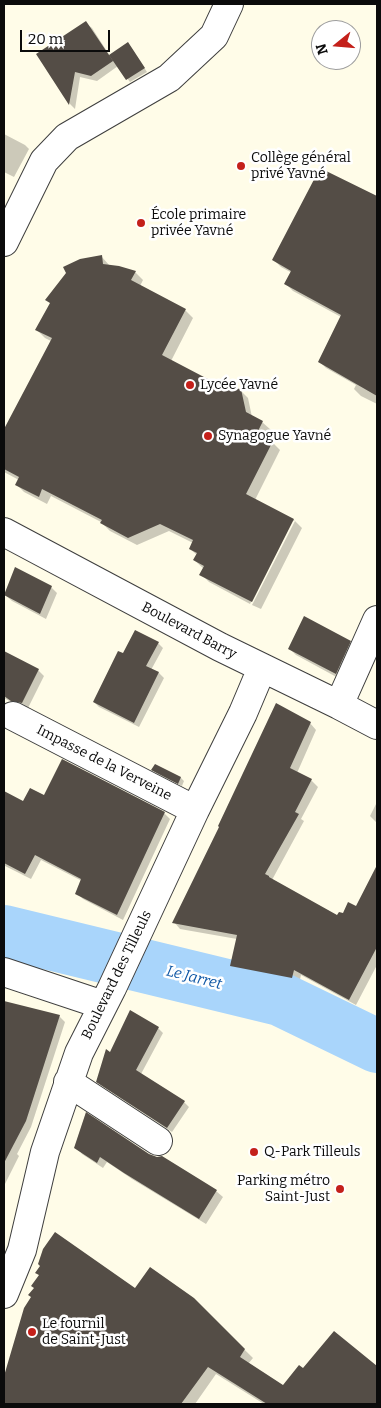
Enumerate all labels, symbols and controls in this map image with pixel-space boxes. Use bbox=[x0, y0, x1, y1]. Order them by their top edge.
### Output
scale bar bbox=[22, 20, 112, 52]
north arrow bbox=[311, 20, 361, 70]
text: 20 m bbox=[28, 30, 63, 48]
text: N bbox=[312, 42, 332, 57]
place label: Collège général privé Yavné bbox=[251, 150, 351, 182]
marker: Collège général privé Yavné bbox=[235, 160, 247, 172]
place label: École primaire privée Yavné bbox=[151, 207, 246, 240]
marker: École primaire privée Yavné bbox=[135, 217, 147, 229]
place label: Lycée Yavné bbox=[200, 377, 278, 393]
marker: Lycée Yavné bbox=[184, 379, 196, 391]
place label: Synagogue Yavné bbox=[218, 428, 331, 444]
marker: Synagogue Yavné bbox=[202, 430, 214, 442]
street label: Boulevard Barry bbox=[139, 599, 239, 663]
street label: Impasse de la Verveine bbox=[34, 722, 174, 804]
street label: Boulevard des Tilleuls bbox=[78, 908, 156, 1042]
water label: Le Jarret bbox=[164, 962, 224, 994]
place label: Q-Park Tilleuls bbox=[264, 1144, 360, 1160]
marker: Q-Park Tilleuls bbox=[248, 1146, 260, 1158]
place label: Parking métro Saint-Just bbox=[237, 1173, 330, 1206]
marker: Parking métro Saint-Just bbox=[334, 1183, 346, 1195]
place label: Le fournil de Saint-Just bbox=[42, 1316, 126, 1348]
marker: Le fournil de Saint-Just bbox=[26, 1326, 38, 1338]

